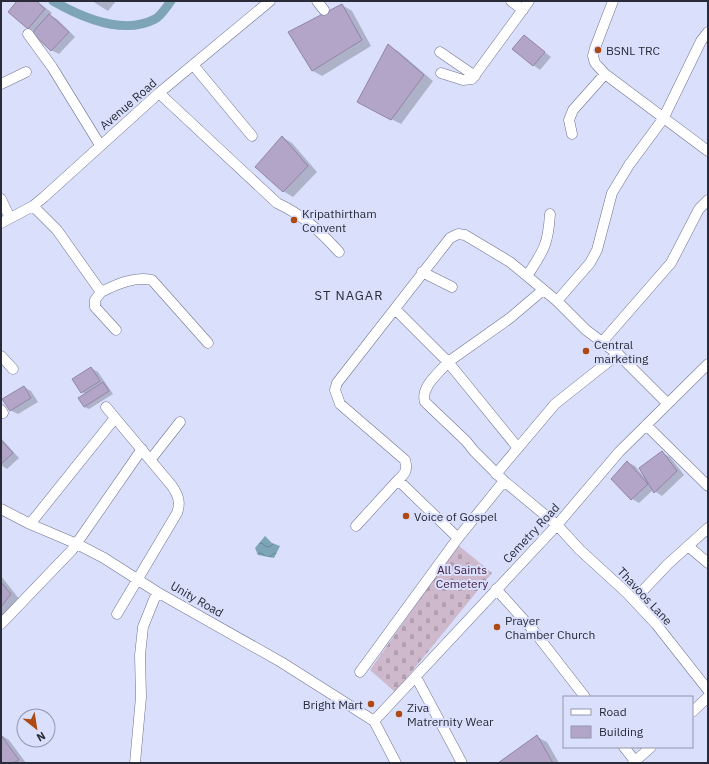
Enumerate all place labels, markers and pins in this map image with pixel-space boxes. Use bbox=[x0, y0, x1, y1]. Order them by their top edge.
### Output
place label: BSNL TRC bbox=[606, 43, 661, 58]
marker: BSNL TRC bbox=[593, 45, 603, 55]
place label: Kripathirtham Convent bbox=[302, 206, 377, 235]
marker: Kripathirtham Convent bbox=[289, 215, 299, 225]
place label: Central marketing bbox=[594, 337, 649, 366]
marker: Central marketing bbox=[581, 346, 591, 356]
place label: Voice of Gospel bbox=[414, 509, 497, 524]
marker: Voice of Gospel bbox=[401, 511, 411, 521]
place label: Prayer Chamber Church bbox=[505, 613, 595, 642]
marker: Prayer Chamber Church bbox=[492, 622, 502, 632]
place label: Bright Mart bbox=[303, 697, 363, 712]
marker: Bright Mart bbox=[366, 699, 376, 709]
place label: Ziva Matrernity Wear bbox=[407, 700, 494, 729]
marker: Ziva Matrernity Wear bbox=[394, 709, 404, 719]

